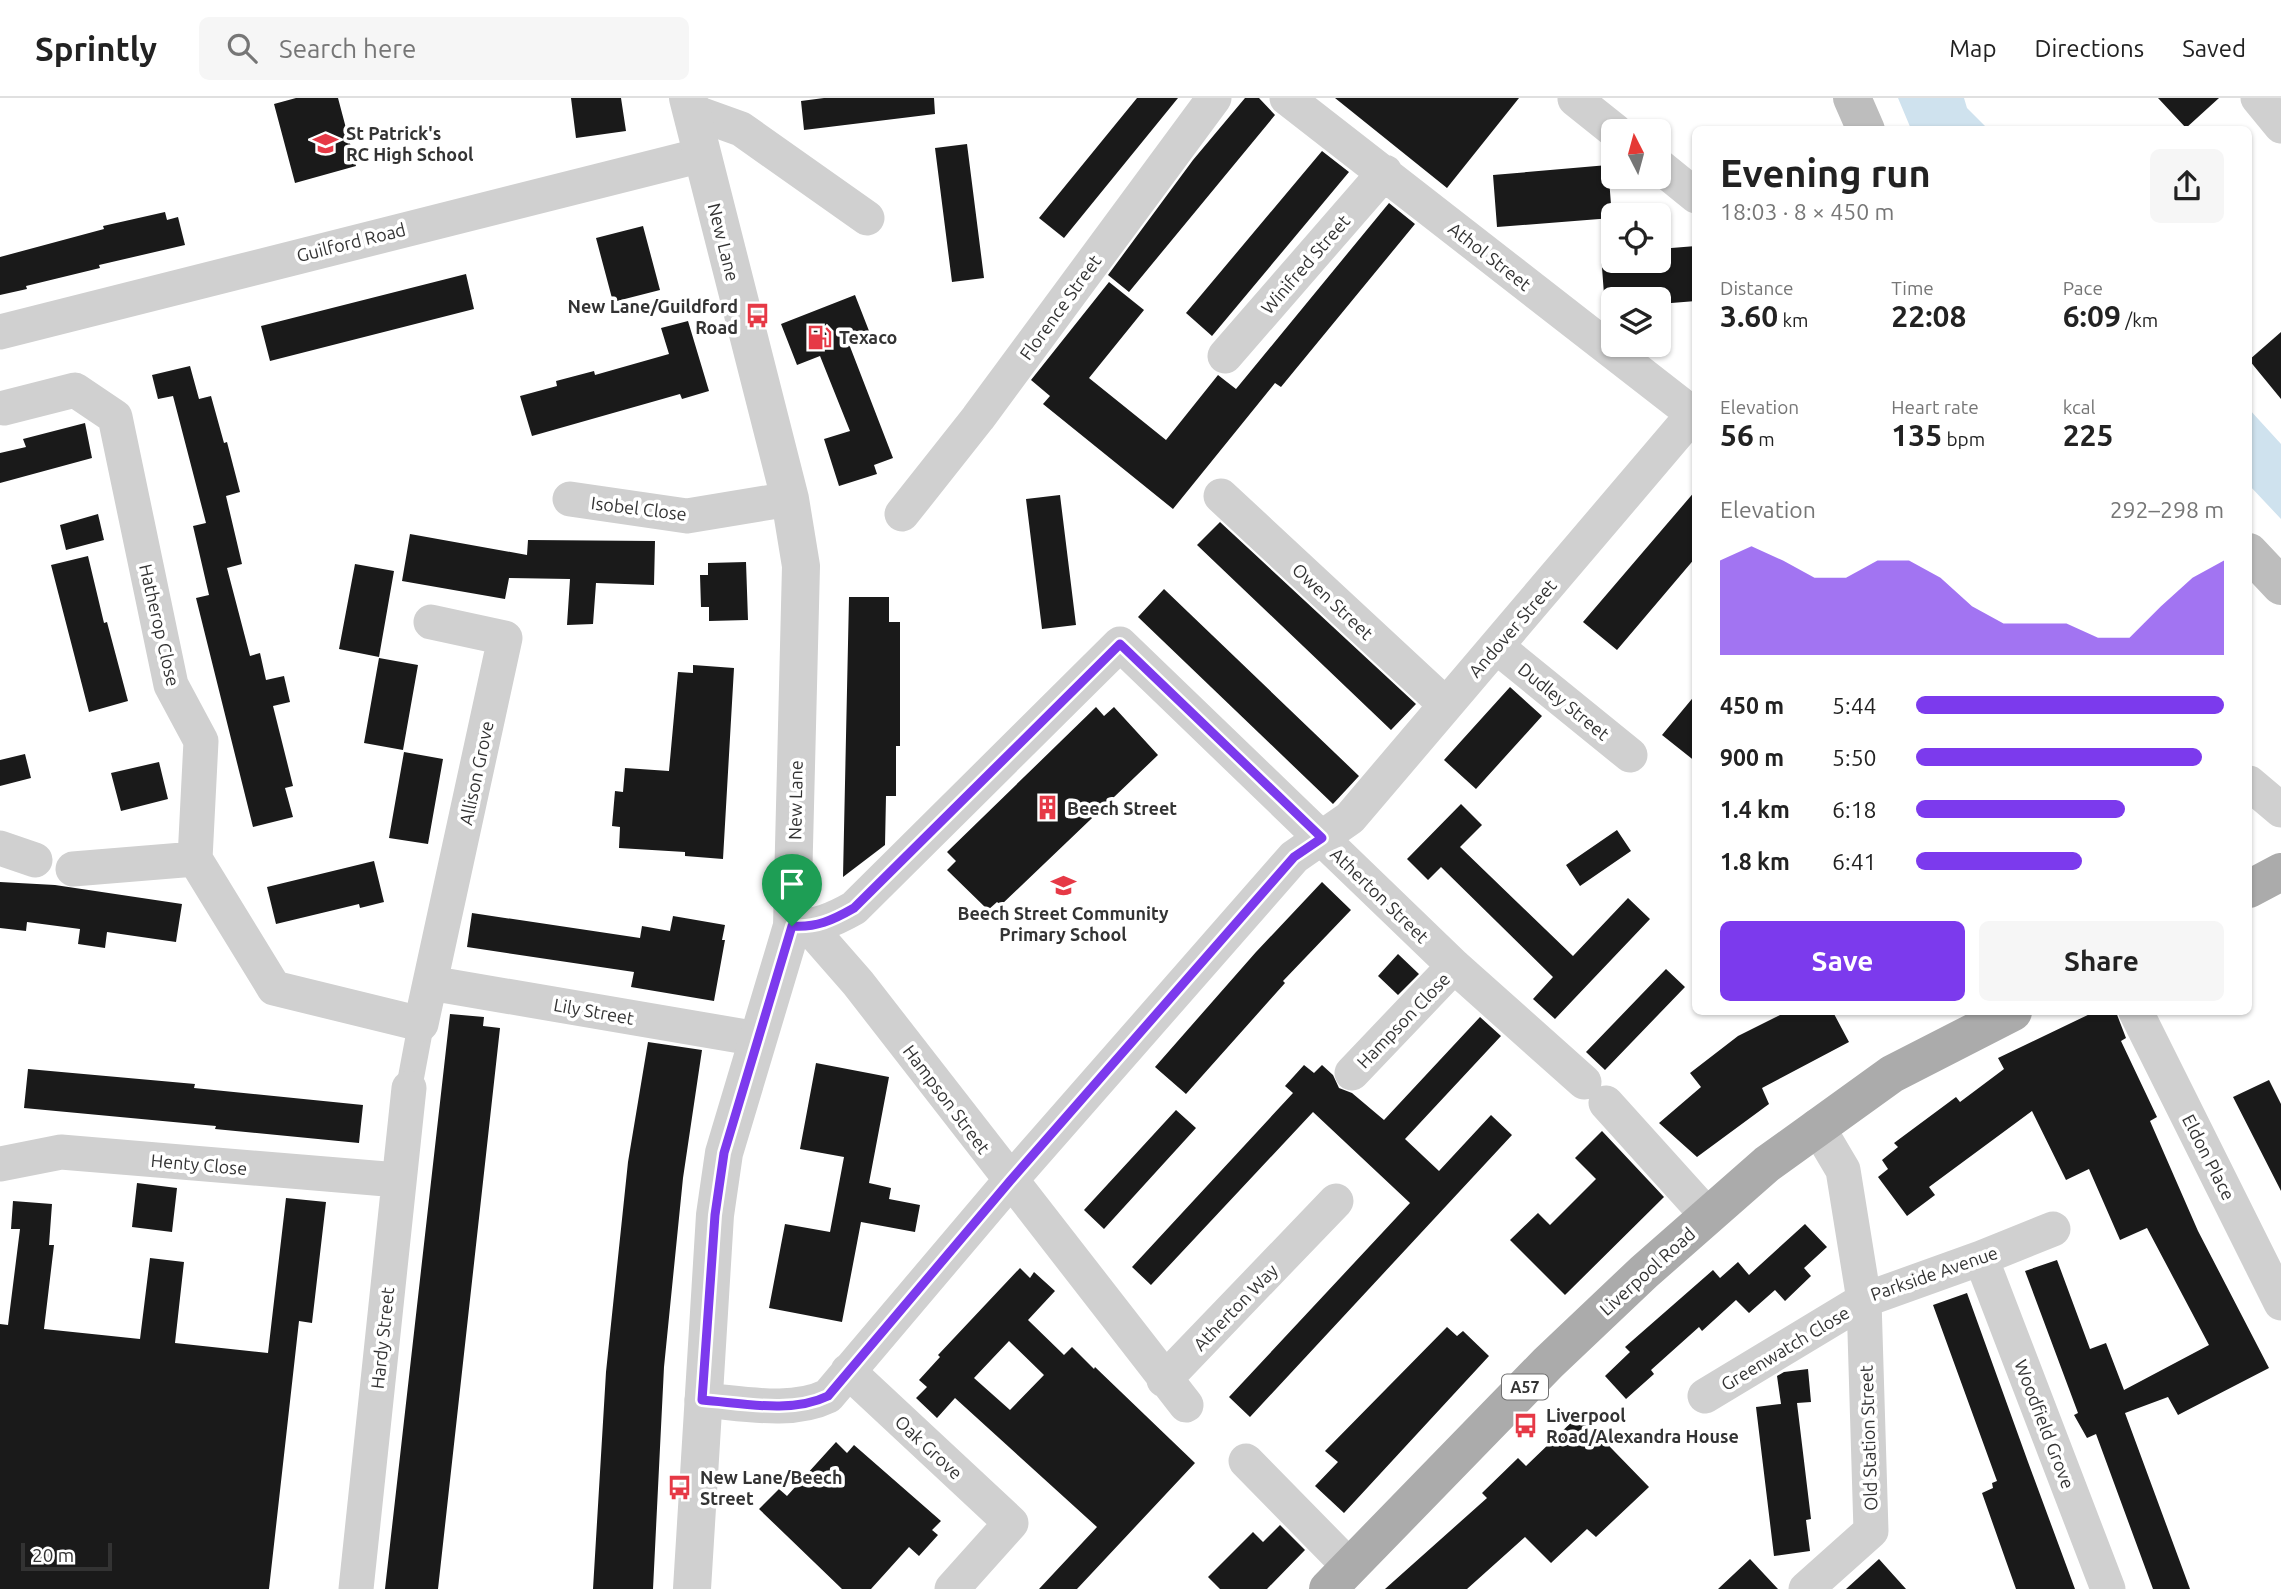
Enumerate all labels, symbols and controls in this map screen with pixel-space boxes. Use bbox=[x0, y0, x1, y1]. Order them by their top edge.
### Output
search box bbox=[199, 17, 689, 80]
icon: search bbox=[223, 29, 261, 67]
text: Sprintly bbox=[35, 30, 157, 67]
text: Search here bbox=[279, 34, 416, 63]
text: Map bbox=[1949, 35, 1996, 62]
text: Directions bbox=[2034, 35, 2144, 62]
text: Saved bbox=[2182, 35, 2246, 62]
north arrow bbox=[1601, 119, 1671, 189]
map controls bbox=[1601, 119, 1671, 357]
place label: St Patrick's RC High School bbox=[346, 123, 474, 164]
school or university icon: St Patrick's RC High School bbox=[312, 129, 340, 157]
button: share bbox=[2150, 149, 2224, 223]
text: Evening run bbox=[1720, 152, 1931, 194]
text: 18:03 · 8 × 450 m bbox=[1720, 199, 1894, 224]
street label: New Lane bbox=[705, 201, 743, 283]
button: locate bbox=[1601, 203, 1671, 273]
street label: Winifred Street bbox=[1257, 210, 1353, 318]
street label: Athol Street bbox=[1445, 218, 1535, 294]
street label: Guilford Road bbox=[294, 219, 408, 265]
street label: Florence Street bbox=[1015, 251, 1105, 363]
text: Distance bbox=[1720, 277, 1794, 299]
text: Time bbox=[1891, 277, 1934, 299]
text: Pace bbox=[2063, 277, 2103, 299]
button: layers bbox=[1601, 287, 1671, 357]
place label: New Lane/Guildford Road bbox=[568, 296, 738, 337]
text: 3.60 bbox=[1720, 299, 1778, 333]
text: 22:08 bbox=[1891, 299, 1966, 333]
text: 6:09 bbox=[2063, 299, 2121, 333]
bus stop icon: New Lane/Guildford Road bbox=[744, 302, 772, 330]
text: km bbox=[1778, 309, 1808, 331]
text: /km bbox=[2121, 309, 2158, 331]
fuel station icon: Texaco bbox=[805, 323, 833, 351]
place label: Texaco bbox=[839, 327, 897, 347]
text: Elevation bbox=[1720, 396, 1799, 418]
text: Heart rate bbox=[1891, 396, 1979, 418]
text: kcal bbox=[2063, 396, 2095, 418]
text: 56 bbox=[1720, 418, 1754, 452]
text: 135 bbox=[1891, 418, 1942, 452]
text: 225 bbox=[2063, 418, 2113, 452]
text: m bbox=[1754, 428, 1775, 450]
text: bpm bbox=[1942, 428, 1985, 450]
street label: Isobel Close bbox=[590, 492, 688, 524]
text: Elevation bbox=[1720, 497, 1816, 522]
text: 292–298 m bbox=[2110, 497, 2224, 522]
street label: Owen Street bbox=[1289, 559, 1377, 643]
street label: Hatherop Close bbox=[136, 562, 184, 688]
street label: Andover Street bbox=[1464, 575, 1560, 681]
street label: Dudley Street bbox=[1514, 658, 1614, 744]
text: 450 m bbox=[1720, 693, 1784, 718]
text: 5:44 bbox=[1832, 693, 1877, 718]
street label: Allison Grove bbox=[455, 719, 497, 827]
text: 900 m bbox=[1720, 745, 1784, 770]
text: 5:50 bbox=[1832, 745, 1877, 770]
street label: New Lane bbox=[784, 760, 806, 840]
building icon: Beech Street bbox=[1033, 794, 1061, 822]
text: 1.4 km bbox=[1720, 797, 1790, 822]
text: 6:18 bbox=[1832, 797, 1877, 822]
place label: Beech Street bbox=[1067, 798, 1177, 818]
street label: Atherton Street bbox=[1327, 843, 1433, 947]
text: 1.8 km bbox=[1720, 849, 1790, 874]
text: 6:41 bbox=[1832, 849, 1877, 874]
pin bbox=[762, 854, 822, 926]
icon: arrive bbox=[773, 865, 811, 903]
school or university icon: Beech Street Community Primary School bbox=[1049, 872, 1077, 900]
place label: Beech Street Community Primary School bbox=[957, 903, 1169, 944]
button: Save bbox=[1720, 921, 1965, 1001]
button: Share bbox=[1979, 921, 2224, 1001]
street label: Hampson Close bbox=[1353, 968, 1453, 1072]
street label: Lily Street bbox=[552, 994, 636, 1028]
street label: Hampson Street bbox=[900, 1041, 994, 1157]
street label: Eldon Place bbox=[2179, 1111, 2239, 1203]
street label: Henty Close bbox=[150, 1150, 248, 1178]
street label: Liverpool Road bbox=[1595, 1223, 1699, 1319]
street label: Parkside Avenue bbox=[1868, 1242, 2000, 1304]
street label: Atherton Way bbox=[1189, 1260, 1281, 1354]
street label: Hardy Street bbox=[367, 1286, 397, 1390]
street label: Greenwatch Close bbox=[1717, 1302, 1853, 1394]
street label: Woodfield Grove bbox=[2011, 1357, 2079, 1491]
street label: Old Station Street bbox=[1855, 1365, 1881, 1511]
road number: A57 bbox=[1502, 1374, 1548, 1400]
place label: Liverpool Road/Alexandra House bbox=[1546, 1405, 1739, 1446]
street label: Oak Grove bbox=[891, 1411, 967, 1483]
bus stop icon: Liverpool Road/Alexandra House bbox=[1512, 1411, 1540, 1439]
place label: New Lane/Beech Street bbox=[700, 1467, 842, 1508]
bus stop icon: New Lane/Beech Street bbox=[666, 1473, 694, 1501]
scale bar bbox=[21, 1540, 112, 1572]
text: 20 m bbox=[32, 1544, 74, 1566]

